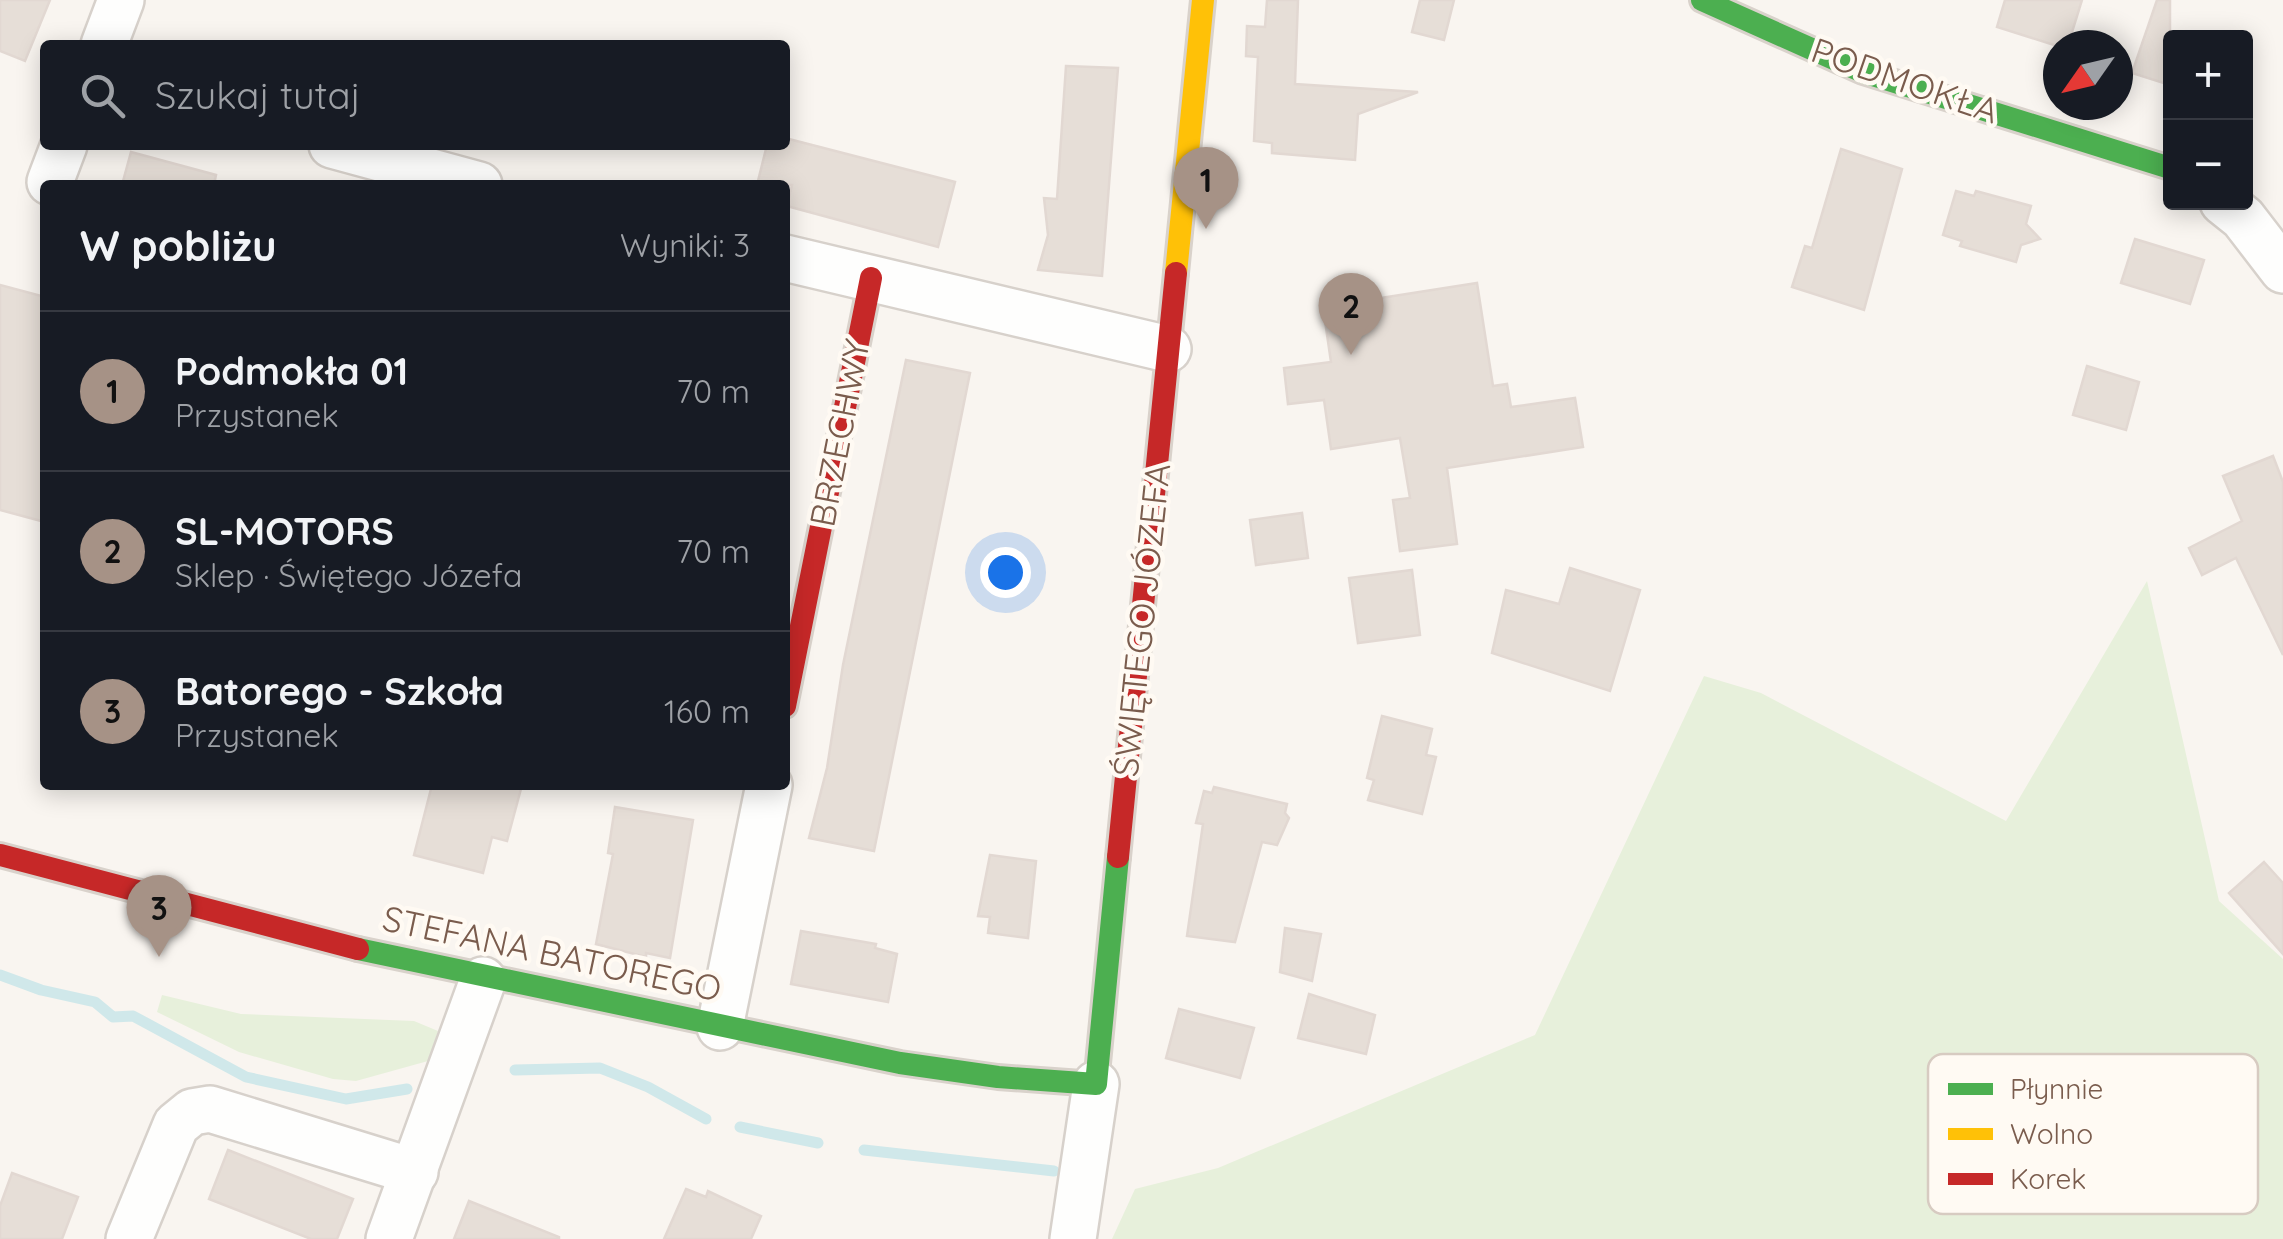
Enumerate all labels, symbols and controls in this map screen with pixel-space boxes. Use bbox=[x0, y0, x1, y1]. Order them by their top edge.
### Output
street label: PODMOKŁA bbox=[1806, 27, 2005, 133]
north arrow bbox=[2043, 30, 2133, 120]
map controls bbox=[2163, 30, 2253, 210]
button: + bbox=[2163, 30, 2253, 120]
search box bbox=[40, 40, 790, 150]
icon: search bbox=[75, 68, 130, 123]
text: Szukaj tutaj bbox=[155, 71, 361, 119]
button: − bbox=[2163, 120, 2253, 210]
pin: 1 bbox=[1174, 146, 1238, 229]
text: W pobliżu bbox=[80, 219, 277, 272]
text: Wyniki: 3 bbox=[620, 225, 750, 265]
pin: 2 bbox=[1318, 272, 1384, 355]
street label: BRZECHWY bbox=[799, 335, 879, 530]
text: Podmokła 01 bbox=[175, 347, 408, 395]
text: 1 bbox=[106, 371, 119, 411]
text: 70 m bbox=[677, 371, 750, 411]
text: Przystanek bbox=[175, 395, 339, 435]
street label: ŚWIĘTEGO JÓZEFA bbox=[1103, 461, 1179, 779]
text: SL-MOTORS bbox=[175, 507, 394, 555]
text: 2 bbox=[103, 531, 122, 571]
text: 70 m bbox=[677, 531, 750, 571]
your location bbox=[980, 547, 1031, 598]
text: Sklep · Świętego Józefa bbox=[175, 555, 522, 595]
text: Batorego - Szkoła bbox=[175, 667, 504, 715]
text: 3 bbox=[104, 691, 121, 731]
text: 160 m bbox=[664, 691, 750, 731]
text: Przystanek bbox=[175, 715, 339, 755]
pin: 3 bbox=[126, 874, 192, 957]
street label: STEFANA BATOREGO bbox=[379, 896, 726, 1010]
legend bbox=[1928, 1054, 2258, 1214]
text: Płynnie bbox=[2010, 1071, 2103, 1106]
text: Wolno bbox=[2010, 1116, 2093, 1151]
text: Korek bbox=[2010, 1161, 2086, 1196]

